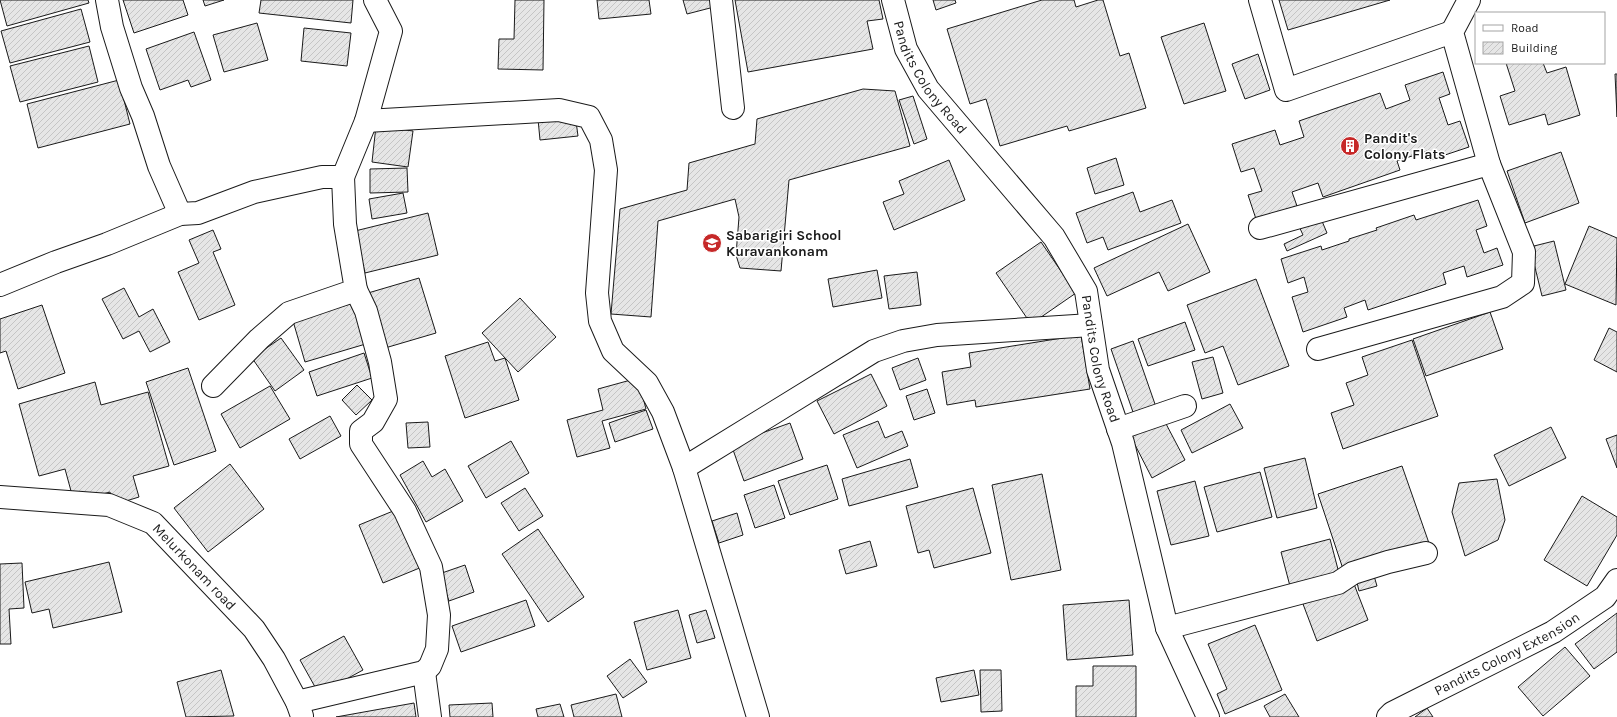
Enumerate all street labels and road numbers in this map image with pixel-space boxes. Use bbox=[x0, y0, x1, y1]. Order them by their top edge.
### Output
street label: Pandits Colony Road bbox=[890, 19, 971, 137]
street label: Pandits Colony Road bbox=[1078, 294, 1124, 425]
street label: Melurkonam road bbox=[149, 520, 240, 613]
street label: Pandits Colony Extension bbox=[1431, 608, 1583, 699]

